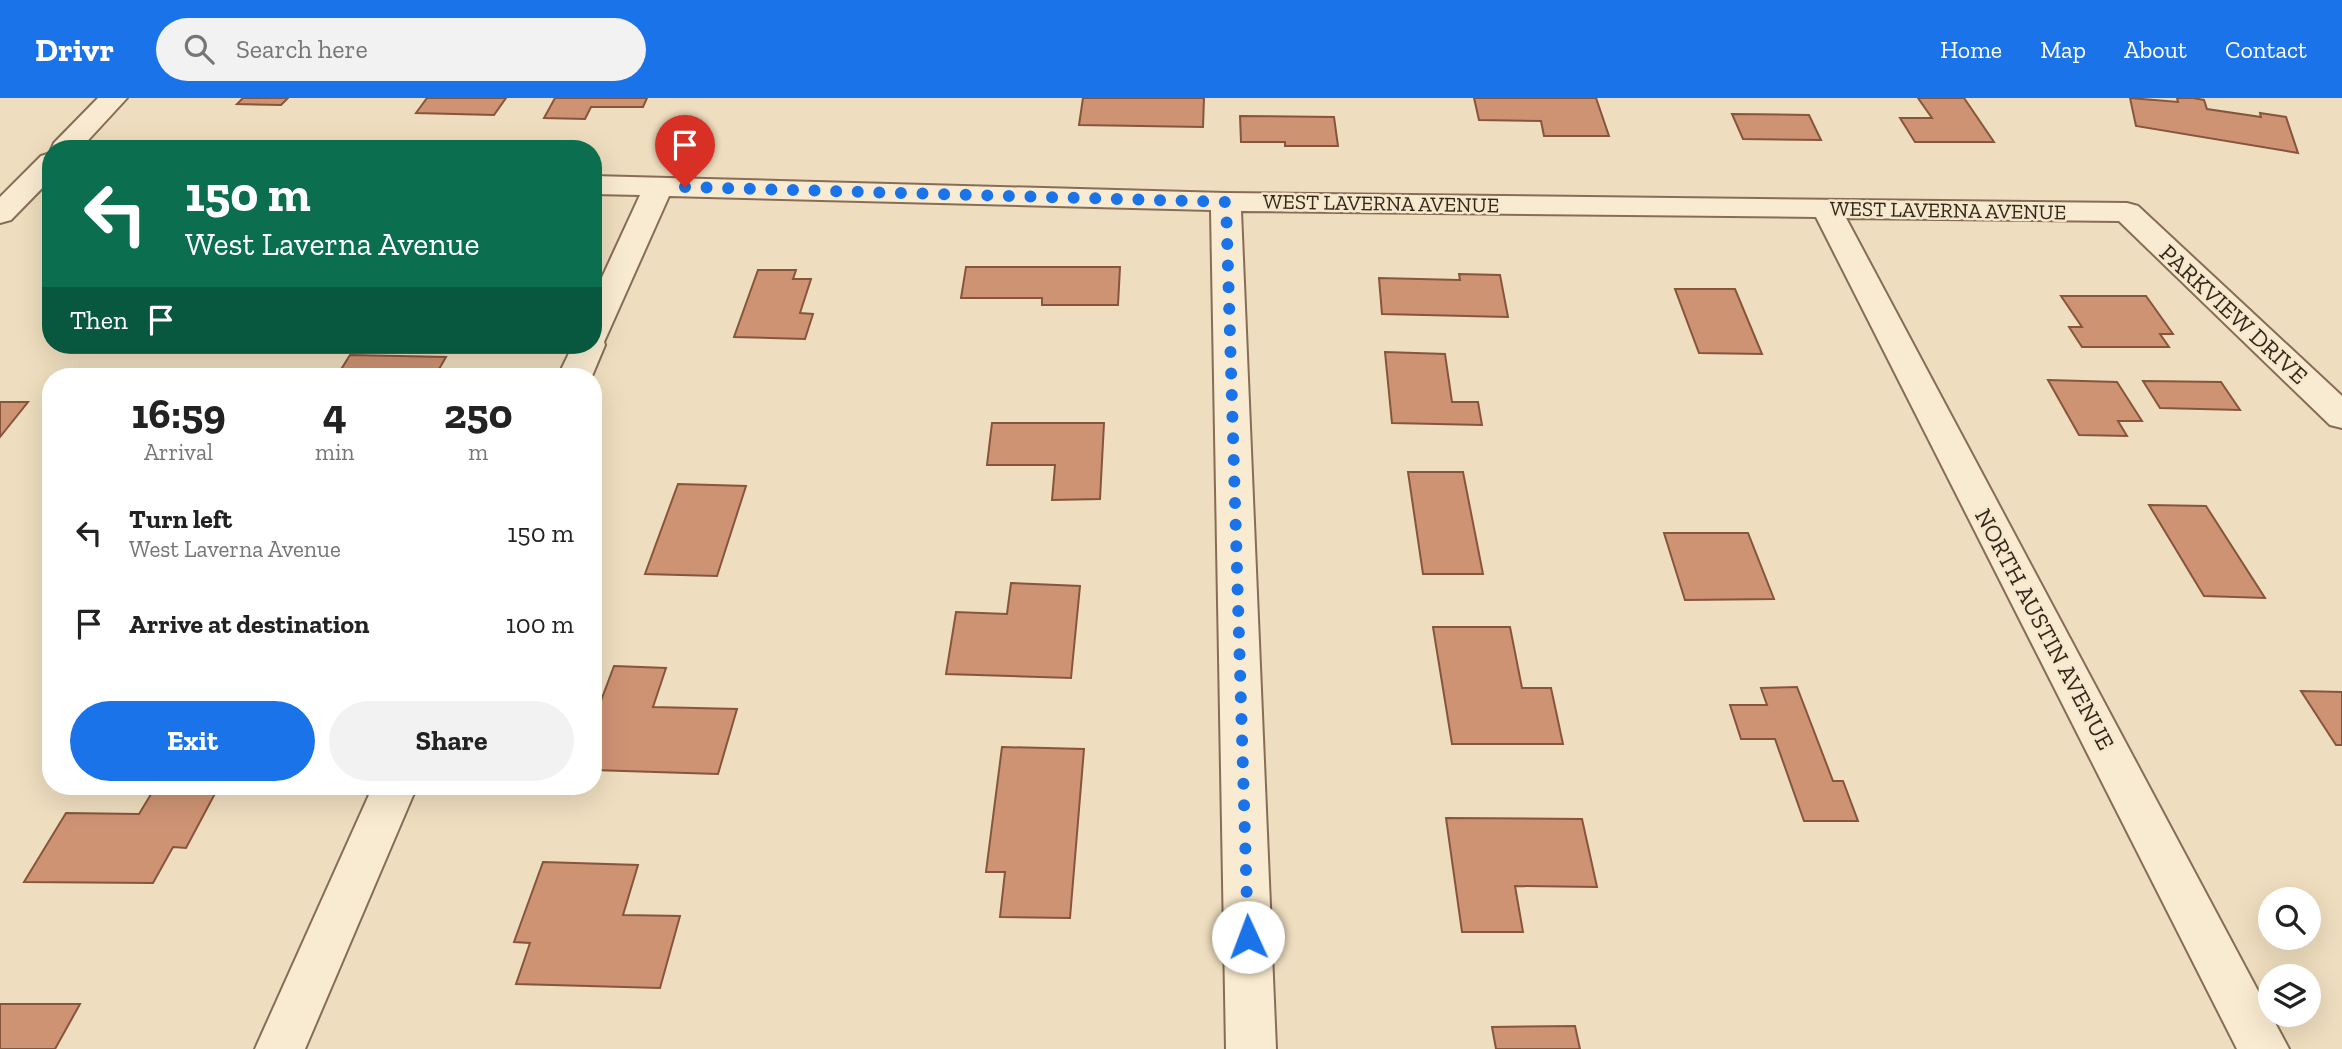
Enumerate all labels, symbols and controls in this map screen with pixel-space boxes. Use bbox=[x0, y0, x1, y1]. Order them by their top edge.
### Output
search box bbox=[156, 18, 646, 81]
text: Drivr bbox=[35, 30, 114, 69]
icon: search bbox=[180, 30, 218, 68]
text: Search here bbox=[236, 33, 368, 65]
text: Home bbox=[1940, 35, 2002, 64]
text: Map bbox=[2040, 35, 2086, 64]
text: About bbox=[2124, 35, 2187, 64]
text: Contact bbox=[2225, 35, 2307, 64]
pin bbox=[655, 115, 715, 187]
icon: arrive bbox=[666, 126, 704, 164]
text: 150 m bbox=[185, 165, 311, 224]
icon: left bbox=[70, 168, 161, 259]
street label: WEST LAVERNA AVENUE bbox=[1263, 188, 1499, 218]
street label: WEST LAVERNA AVENUE bbox=[1830, 195, 2066, 225]
text: West Laverna Avenue bbox=[185, 225, 480, 263]
street label: PARKVIEW DRIVE bbox=[2154, 238, 2314, 390]
icon: arrive bbox=[142, 301, 180, 339]
text: Then bbox=[70, 304, 128, 336]
text: 16:59 bbox=[131, 388, 226, 439]
text: 4 bbox=[323, 388, 347, 439]
text: 250 bbox=[444, 388, 513, 439]
text: Arrival bbox=[144, 438, 213, 466]
text: min bbox=[315, 438, 355, 466]
text: m bbox=[468, 438, 488, 466]
text: Turn left bbox=[129, 503, 232, 535]
street label: NORTH AUSTIN AVENUE bbox=[1969, 503, 2121, 755]
icon: left bbox=[70, 514, 108, 552]
text: 150 m bbox=[507, 517, 574, 549]
text: West Laverna Avenue bbox=[129, 535, 341, 563]
icon: arrive bbox=[70, 605, 108, 643]
text: Arrive at destination bbox=[129, 608, 369, 640]
text: 100 m bbox=[506, 608, 574, 640]
button: Exit bbox=[70, 701, 315, 781]
button: Share bbox=[329, 701, 574, 781]
map controls bbox=[2258, 887, 2321, 1027]
button: search bbox=[2258, 887, 2321, 950]
position arrow bbox=[1211, 900, 1285, 974]
button: layers bbox=[2258, 964, 2321, 1027]

